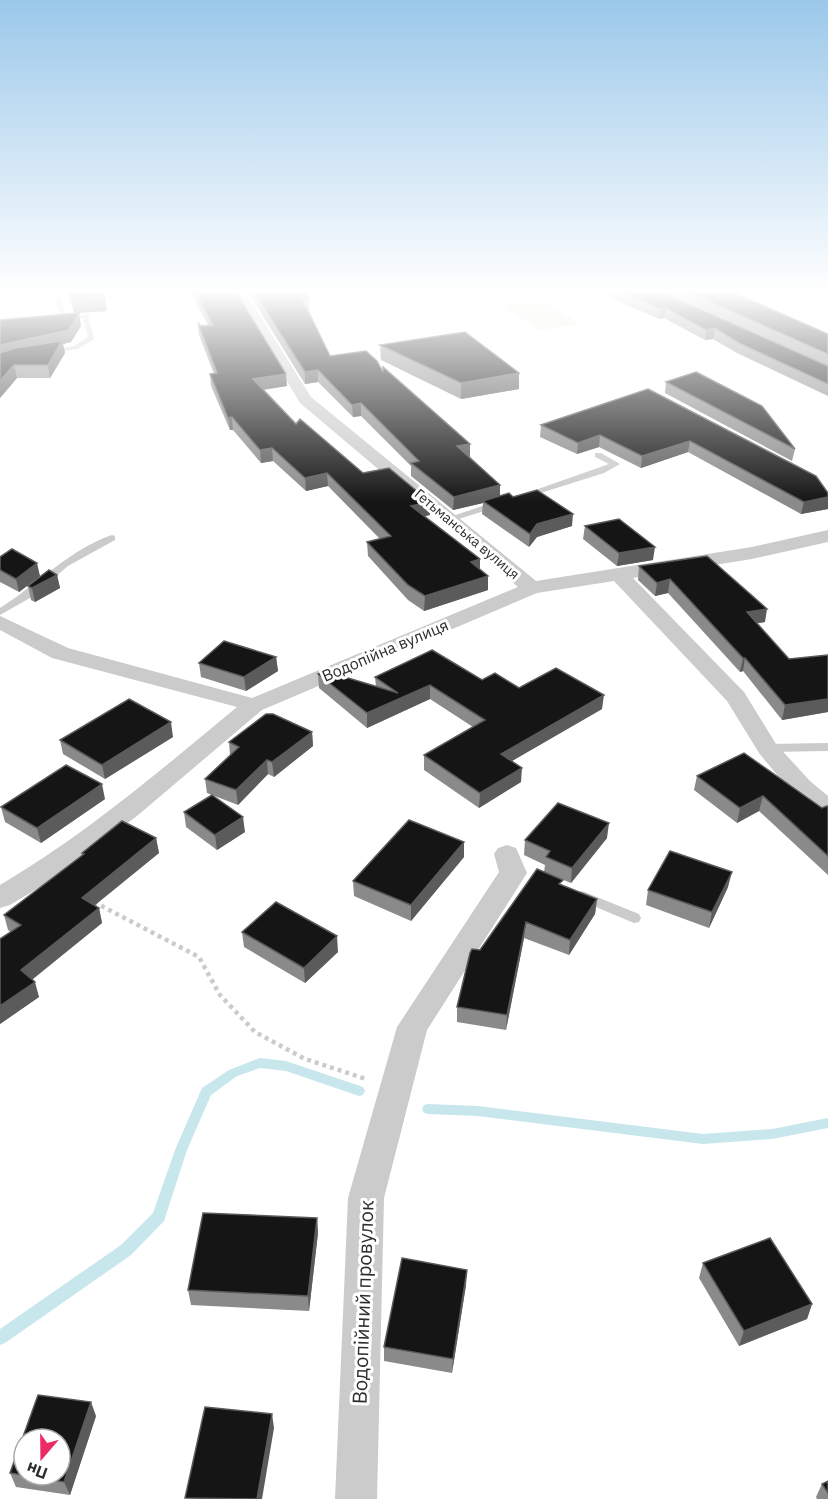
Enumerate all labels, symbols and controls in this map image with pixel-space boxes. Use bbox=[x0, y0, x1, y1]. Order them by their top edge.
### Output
street label: Гетьманська вулиця bbox=[411, 485, 523, 583]
street label: Водопійна вулиця bbox=[319, 614, 451, 686]
street label: Водопійний провулок bbox=[345, 1200, 380, 1404]
north arrow bbox=[12, 1427, 72, 1487]
text: Пн bbox=[24, 1458, 50, 1484]

